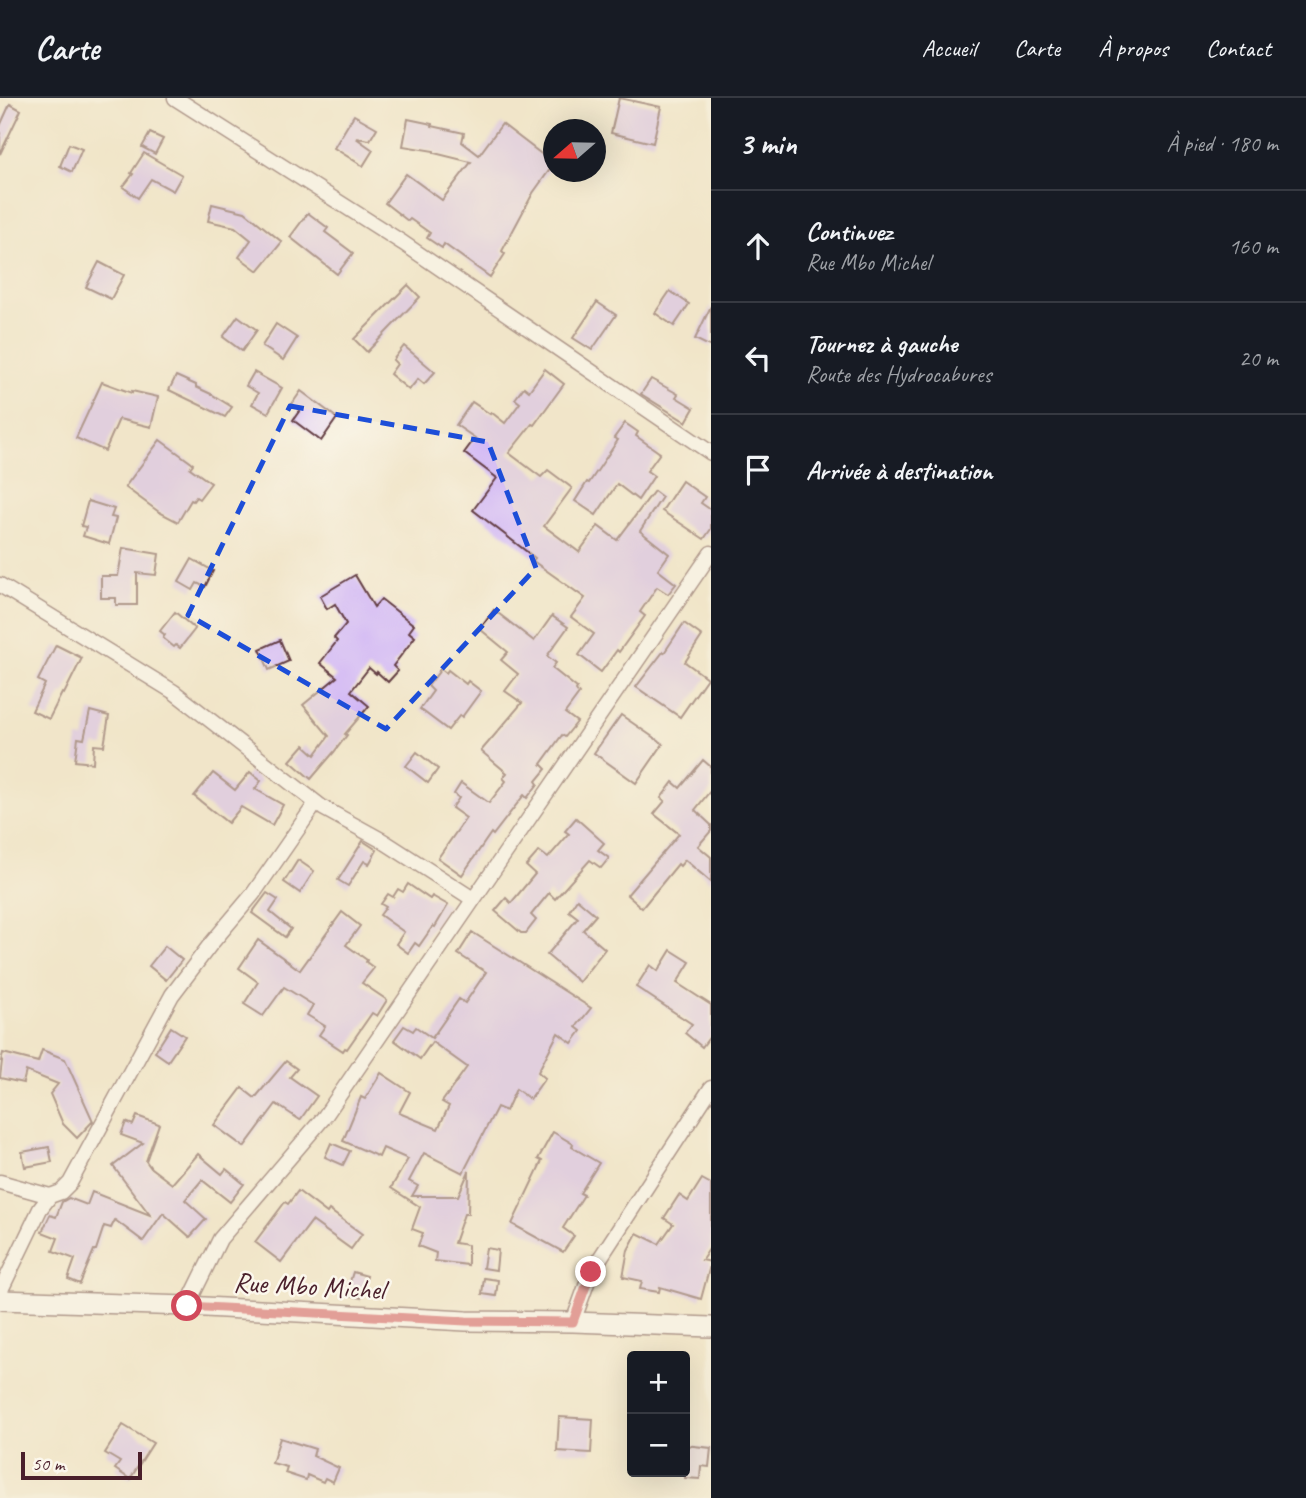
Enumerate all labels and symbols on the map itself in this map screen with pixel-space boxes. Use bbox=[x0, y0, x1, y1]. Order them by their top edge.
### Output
north arrow bbox=[543, 119, 606, 182]
route end bbox=[575, 1256, 606, 1287]
street label: Rue Mbo Michel bbox=[233, 1264, 391, 1307]
route start bbox=[171, 1290, 202, 1321]
scale bar bbox=[21, 1449, 142, 1481]

